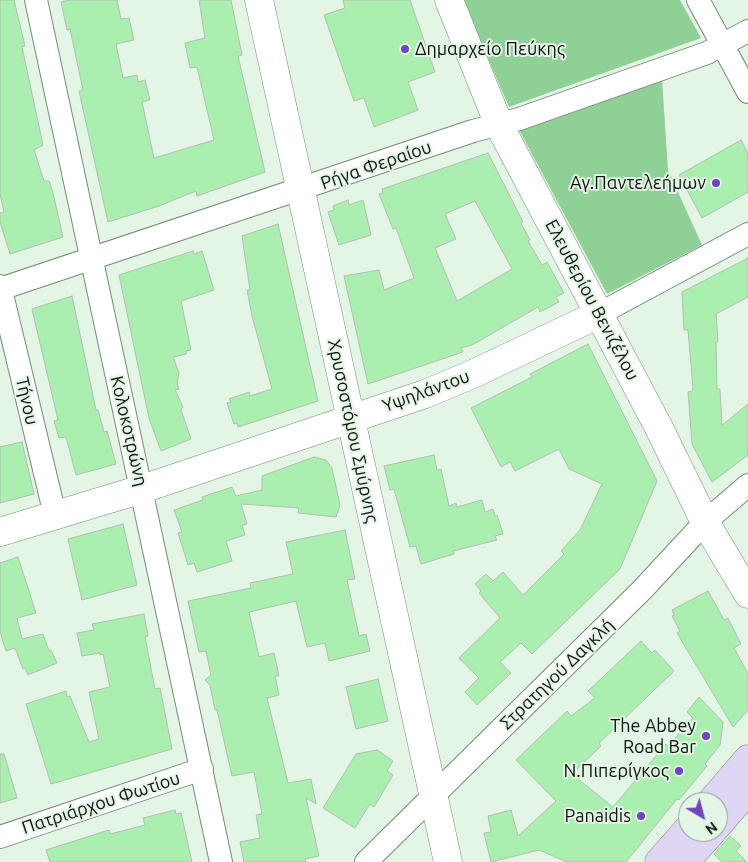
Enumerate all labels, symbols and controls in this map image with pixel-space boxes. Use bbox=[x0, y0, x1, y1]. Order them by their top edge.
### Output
place label: Δημαρχείο Πεύκης bbox=[415, 38, 565, 60]
marker: Δημαρχείο Πεύκης bbox=[399, 43, 411, 55]
street label: Ρήγα Φεραίου bbox=[318, 136, 434, 194]
place label: Αγ.Παντελεήμων bbox=[570, 172, 706, 194]
marker: Αγ.Παντελεήμων bbox=[710, 177, 722, 189]
street label: Ελευθερίου Βενιζέλου bbox=[540, 216, 644, 384]
street label: Χρυσοστόμου Σμύρνης bbox=[323, 337, 383, 525]
street label: Υψηλάντου bbox=[379, 365, 473, 417]
street label: Κολοκοτρώνη bbox=[106, 374, 152, 488]
street label: Τήνου bbox=[11, 375, 43, 427]
street label: Στρατηγού Δαγκλή bbox=[496, 614, 618, 734]
place label: The Abbey Road Bar bbox=[610, 715, 696, 758]
marker: The Abbey Road Bar bbox=[700, 730, 712, 742]
place label: Ν.Πιπερίγκος bbox=[563, 760, 669, 782]
marker: Ν.Πιπερίγκος bbox=[673, 765, 685, 777]
street label: Πατριάρχου Φωτίου bbox=[19, 767, 183, 839]
north arrow bbox=[678, 792, 728, 842]
place label: Panaidis bbox=[565, 805, 631, 827]
marker: Panaidis bbox=[635, 810, 647, 822]
text: N bbox=[702, 819, 720, 838]

